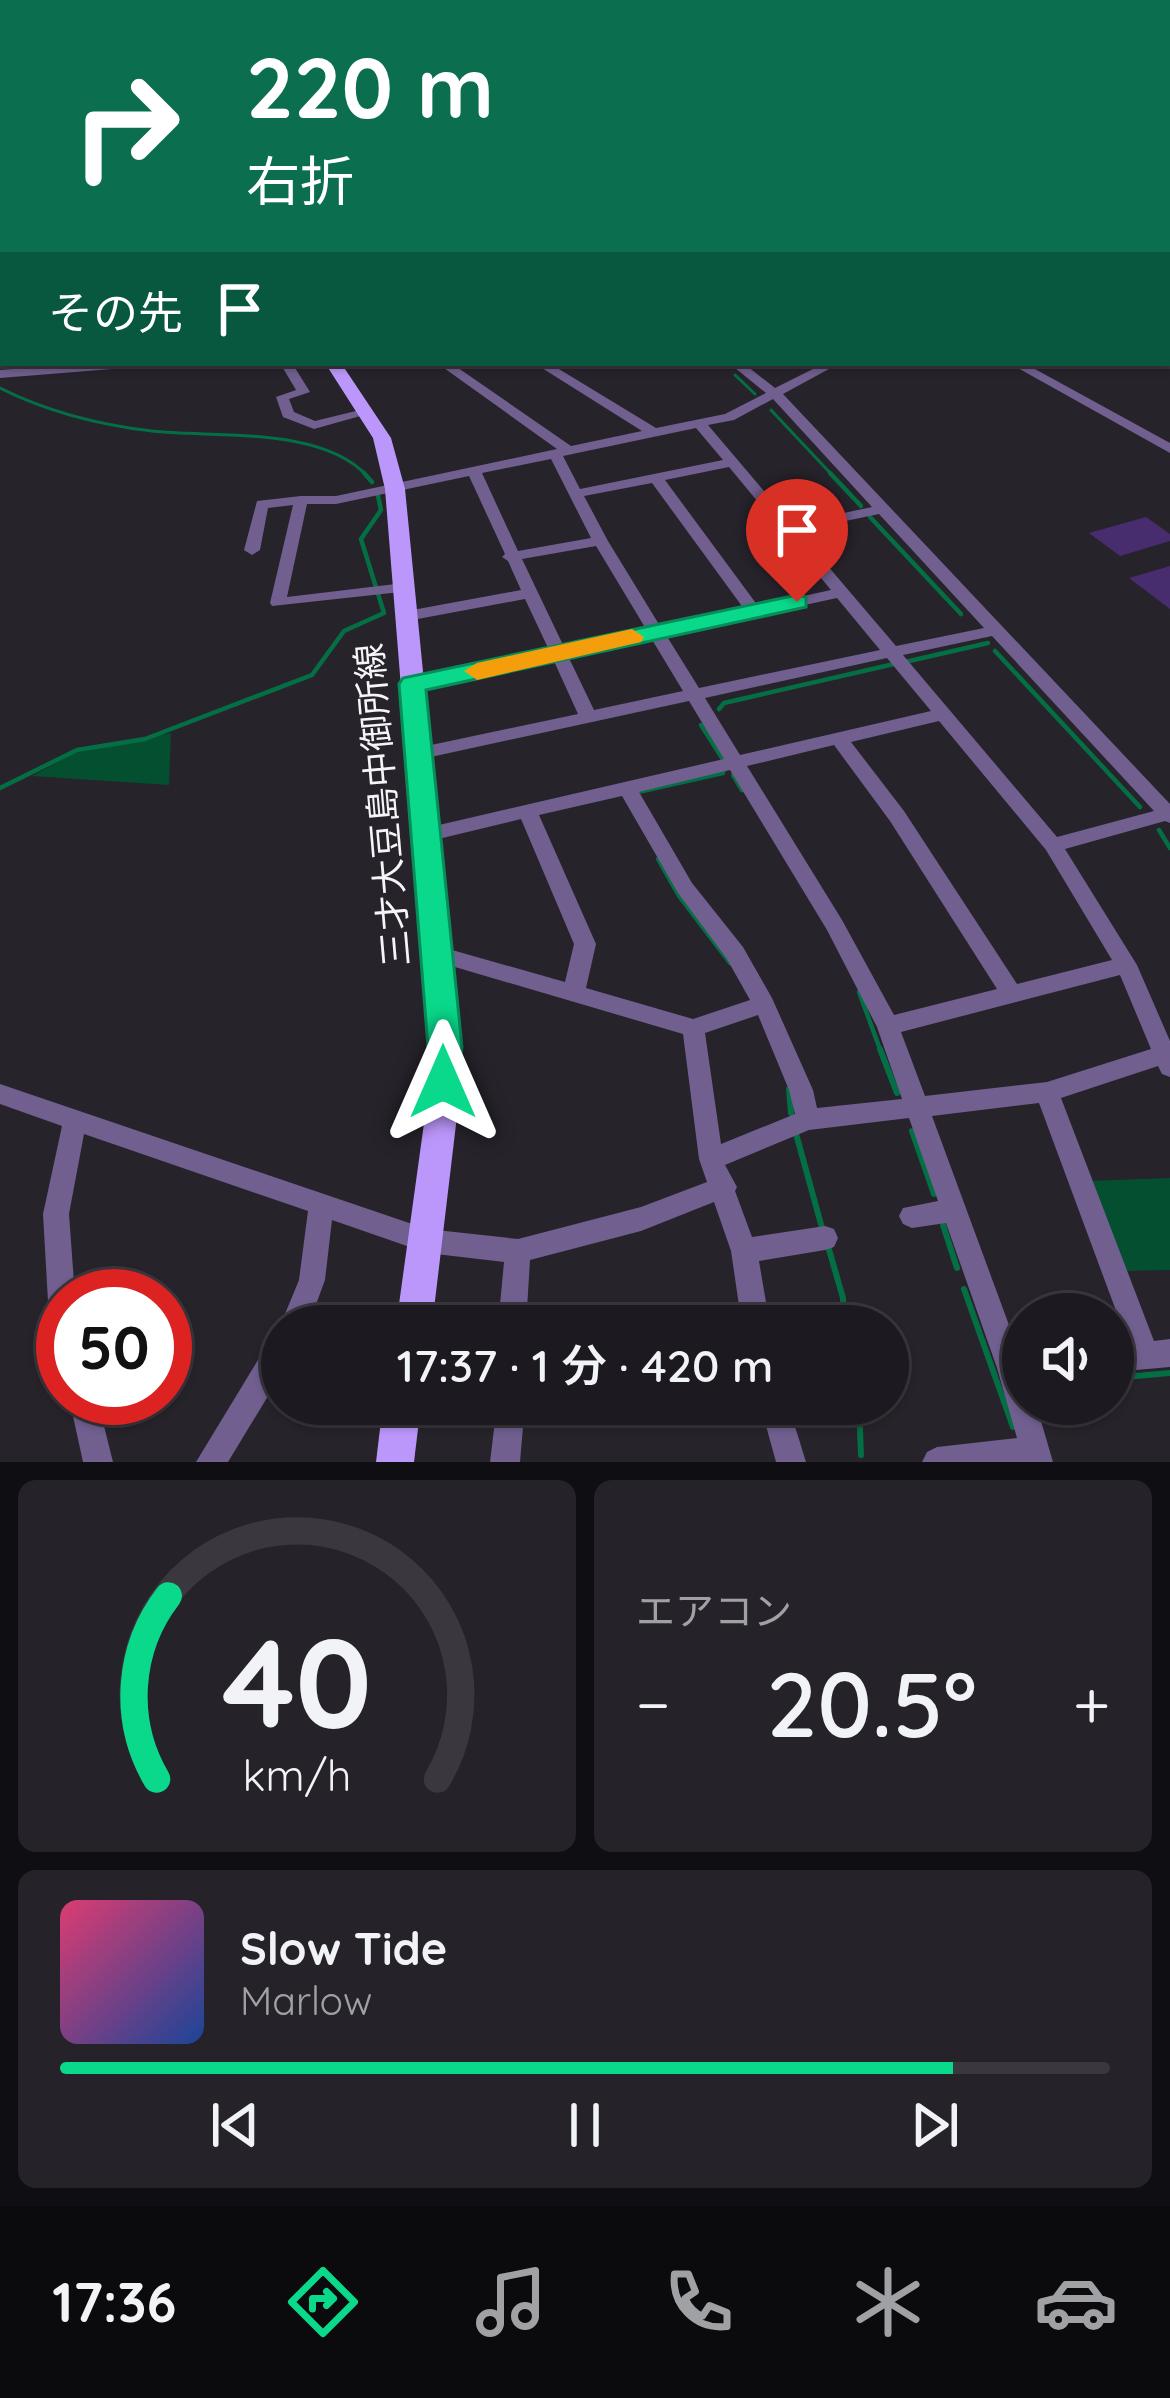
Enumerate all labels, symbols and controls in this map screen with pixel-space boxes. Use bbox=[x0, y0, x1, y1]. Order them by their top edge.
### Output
text: 220 m bbox=[246, 34, 494, 139]
icon: right bbox=[48, 48, 204, 204]
text: 右折 bbox=[246, 147, 354, 215]
icon: arrive bbox=[207, 276, 273, 342]
text: その先 bbox=[48, 284, 183, 340]
pin bbox=[746, 479, 848, 602]
icon: arrive bbox=[764, 497, 830, 563]
street label: 三才大豆島中御所線 bbox=[345, 642, 419, 968]
position arrow bbox=[380, 1019, 506, 1145]
speed limit sign: 50 bbox=[36, 1269, 192, 1425]
map controls bbox=[1002, 1293, 1134, 1425]
button: sound bbox=[1002, 1293, 1134, 1425]
text: 17:37 · 1 分 · 420 m bbox=[397, 1337, 773, 1393]
text: エアコン bbox=[636, 1586, 792, 1635]
text: 40 bbox=[222, 1603, 372, 1759]
text: 20.5° bbox=[766, 1647, 977, 1760]
text: − bbox=[636, 1662, 670, 1745]
text: + bbox=[1073, 1662, 1110, 1745]
text: km/h bbox=[243, 1748, 351, 1802]
text: Slow Tide bbox=[240, 1920, 447, 1976]
text: Marlow bbox=[240, 1976, 372, 2025]
icon: previous bbox=[202, 2092, 268, 2158]
icon: pause bbox=[552, 2092, 618, 2158]
icon: next bbox=[902, 2092, 968, 2158]
icon: directions bbox=[281, 2260, 365, 2344]
icon: music bbox=[469, 2260, 553, 2344]
icon: phone bbox=[657, 2260, 741, 2344]
icon: climate bbox=[846, 2260, 930, 2344]
icon: car bbox=[1034, 2260, 1118, 2344]
text: 17:36 bbox=[52, 2268, 176, 2336]

